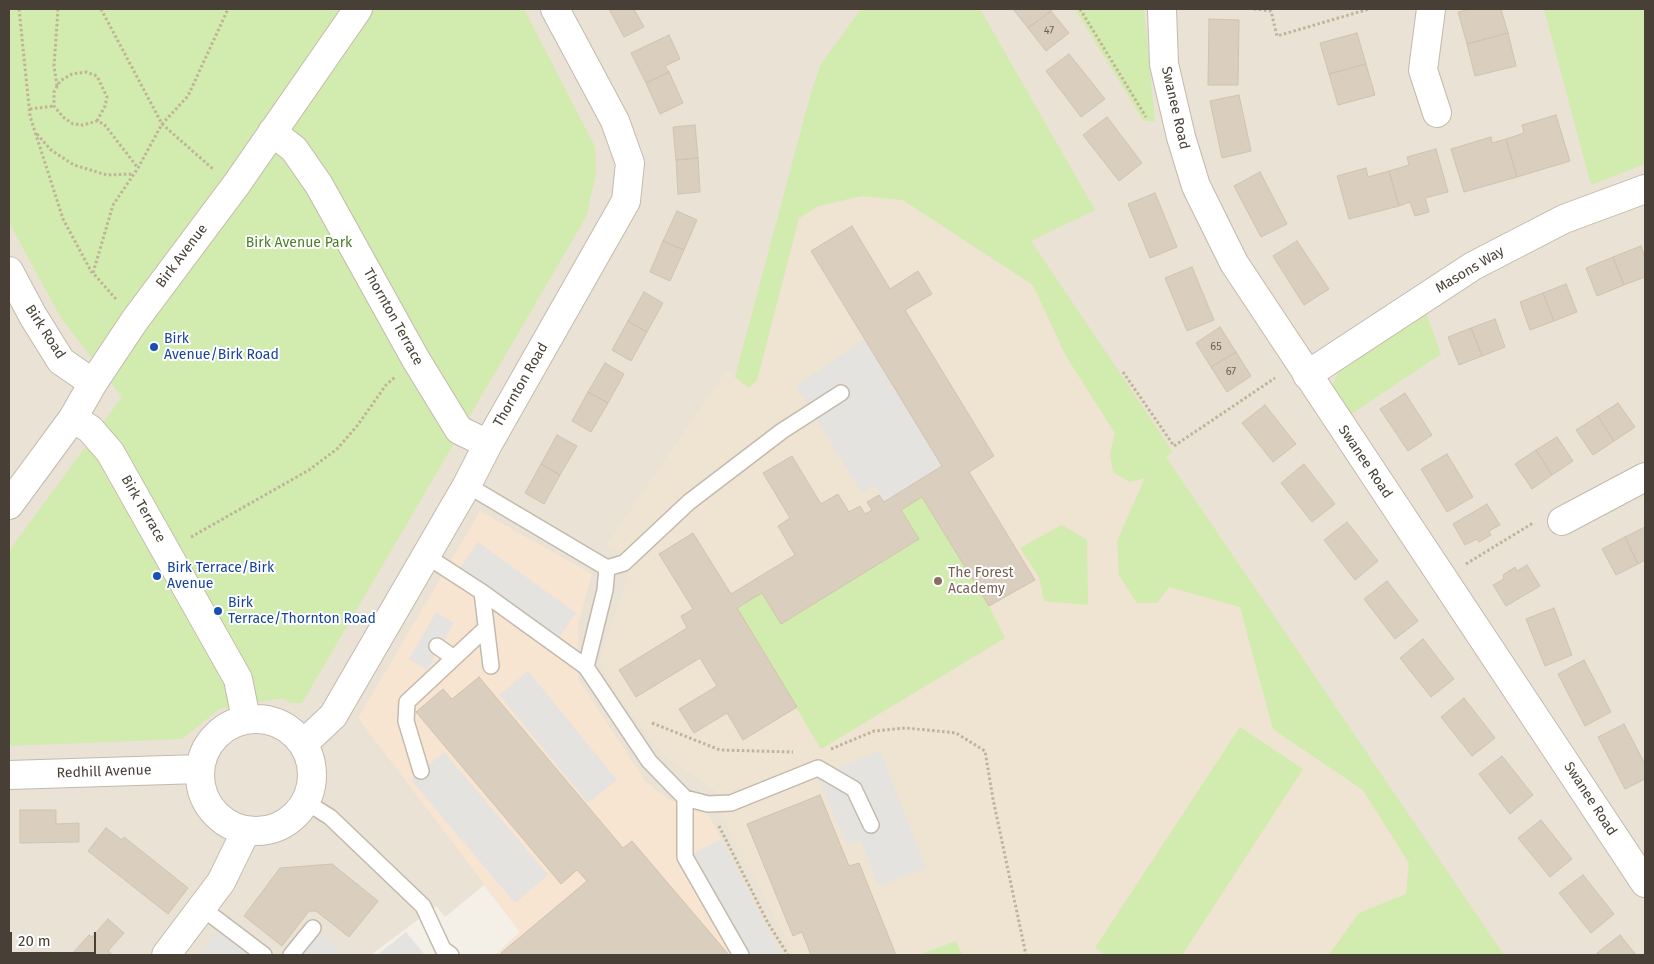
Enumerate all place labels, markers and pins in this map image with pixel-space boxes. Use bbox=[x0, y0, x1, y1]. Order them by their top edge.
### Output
place label: Birk Avenue/Birk Road bbox=[164, 331, 279, 364]
marker: Birk Avenue/Birk Road bbox=[148, 341, 160, 353]
place label: Birk Terrace/Birk Avenue bbox=[167, 560, 274, 592]
place label: The Forest Academy bbox=[948, 565, 1014, 598]
marker: Birk Terrace/Birk Avenue bbox=[151, 570, 163, 582]
marker: The Forest Academy bbox=[932, 575, 944, 587]
place label: Birk Terrace/Thornton Road bbox=[228, 595, 376, 628]
marker: Birk Terrace/Thornton Road bbox=[212, 605, 224, 617]

